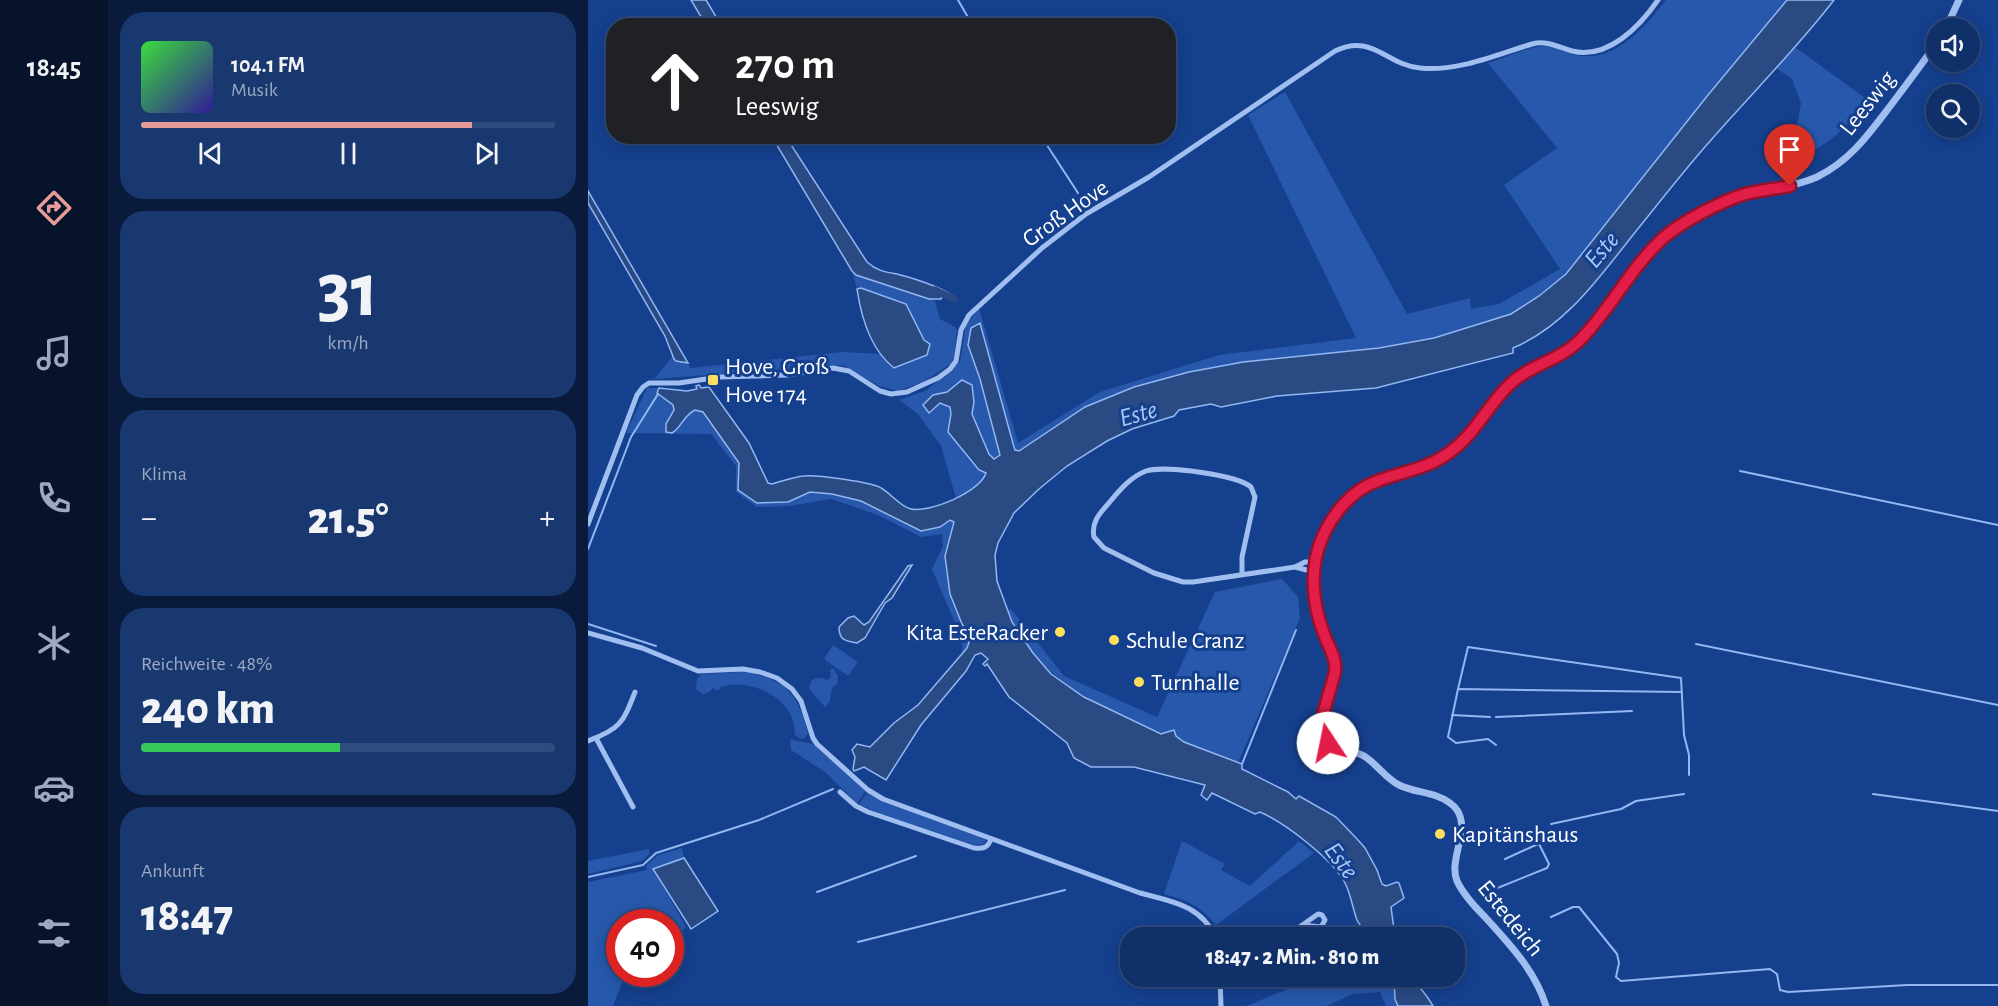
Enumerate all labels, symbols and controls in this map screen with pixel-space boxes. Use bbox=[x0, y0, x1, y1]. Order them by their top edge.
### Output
map controls bbox=[1926, 18, 1980, 138]
button: sound bbox=[1926, 18, 1980, 72]
icon: ahead bbox=[636, 42, 714, 120]
text: 270 m bbox=[735, 44, 835, 86]
text: 18:45 bbox=[27, 54, 81, 81]
text: 104.1 FM bbox=[231, 54, 305, 76]
street label: Leeswig bbox=[1835, 67, 1900, 140]
text: Musik bbox=[231, 80, 278, 100]
button: search bbox=[1926, 84, 1980, 138]
text: Leeswig bbox=[735, 93, 819, 120]
pin bbox=[1764, 124, 1815, 186]
icon: arrive bbox=[1773, 133, 1806, 166]
icon: previous bbox=[194, 137, 227, 170]
icon: pause bbox=[332, 137, 365, 170]
icon: next bbox=[470, 137, 503, 170]
street label: Groß Hove bbox=[1018, 176, 1113, 252]
icon: directions bbox=[33, 187, 75, 229]
water label: Este bbox=[1579, 226, 1624, 273]
text: 31 bbox=[317, 253, 379, 331]
icon: music bbox=[33, 332, 75, 374]
text: km/h bbox=[327, 333, 369, 353]
place label: Hove, Groß Hove 174 bbox=[725, 355, 829, 407]
marker: Hove, Groß Hove 174 bbox=[706, 373, 720, 387]
water label: Este bbox=[1116, 396, 1160, 431]
text: Klima bbox=[141, 464, 187, 484]
icon: phone bbox=[33, 477, 75, 519]
text: 21.5° bbox=[307, 497, 389, 542]
text: − bbox=[141, 502, 157, 535]
text: + bbox=[539, 502, 555, 535]
place label: Kita EsteRacker bbox=[906, 621, 1048, 645]
icon: climate bbox=[33, 622, 75, 664]
marker: Kita EsteRacker bbox=[1053, 625, 1067, 639]
place label: Schule Cranz bbox=[1126, 629, 1245, 653]
marker: Schule Cranz bbox=[1107, 633, 1121, 647]
text: Reichweite · 48% bbox=[141, 654, 273, 674]
place label: Turnhalle bbox=[1151, 671, 1240, 695]
marker: Turnhalle bbox=[1132, 675, 1146, 689]
text: 240 km bbox=[141, 687, 275, 732]
position arrow bbox=[1296, 711, 1360, 775]
icon: car bbox=[33, 767, 75, 809]
place label: Kapitänshaus bbox=[1452, 823, 1578, 847]
marker: Kapitänshaus bbox=[1433, 827, 1447, 841]
water label: Este bbox=[1319, 837, 1363, 884]
text: Ankunft bbox=[141, 861, 205, 881]
street label: Estedeich bbox=[1473, 876, 1548, 961]
text: 18:47 bbox=[141, 894, 233, 939]
speed limit sign: 40 bbox=[606, 909, 684, 987]
icon: filters bbox=[33, 912, 75, 954]
text: 18:47 · 2 Min. · 810 m bbox=[1206, 946, 1379, 968]

